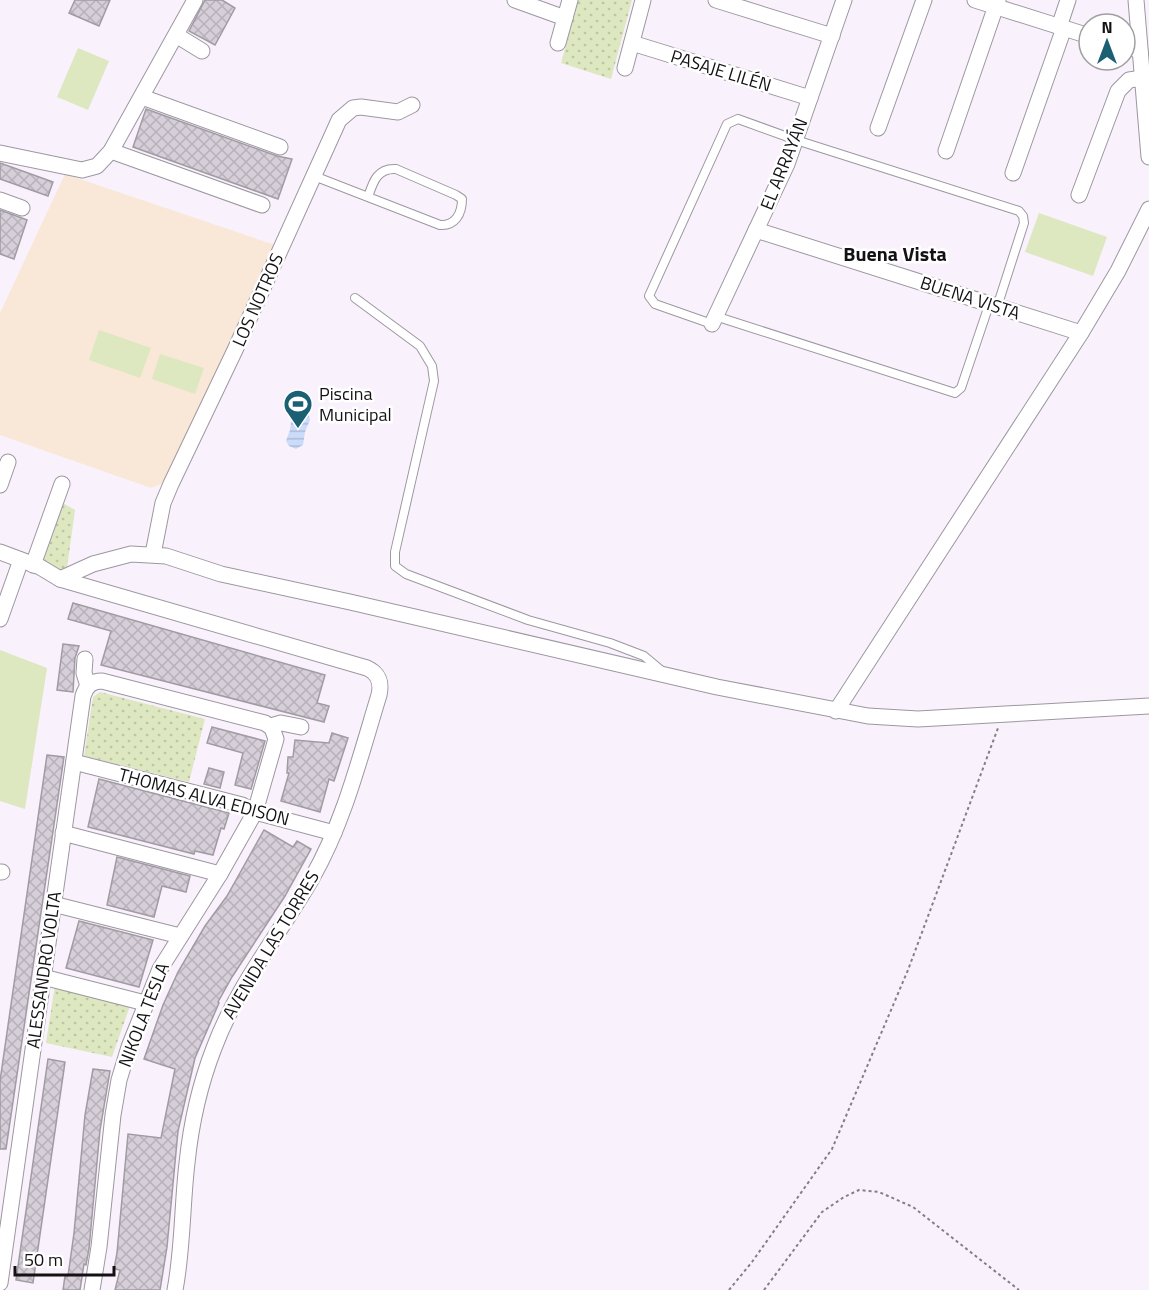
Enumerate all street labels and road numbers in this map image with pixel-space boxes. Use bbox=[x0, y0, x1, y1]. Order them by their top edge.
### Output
street label: PASAJE LILÉN bbox=[668, 42, 775, 99]
street label: EL ARRAYÁN bbox=[753, 114, 814, 214]
street label: LOS NOTROS bbox=[225, 249, 290, 351]
street label: BUENA VISTA bbox=[917, 269, 1024, 326]
street label: THOMAS ALVA EDISON bbox=[116, 761, 292, 832]
street label: AVENIDA LAS TORRES bbox=[215, 865, 326, 1024]
street label: ALESSANDRO VOLTA bbox=[19, 889, 68, 1050]
street label: NIKOLA TESLA bbox=[111, 958, 176, 1071]

